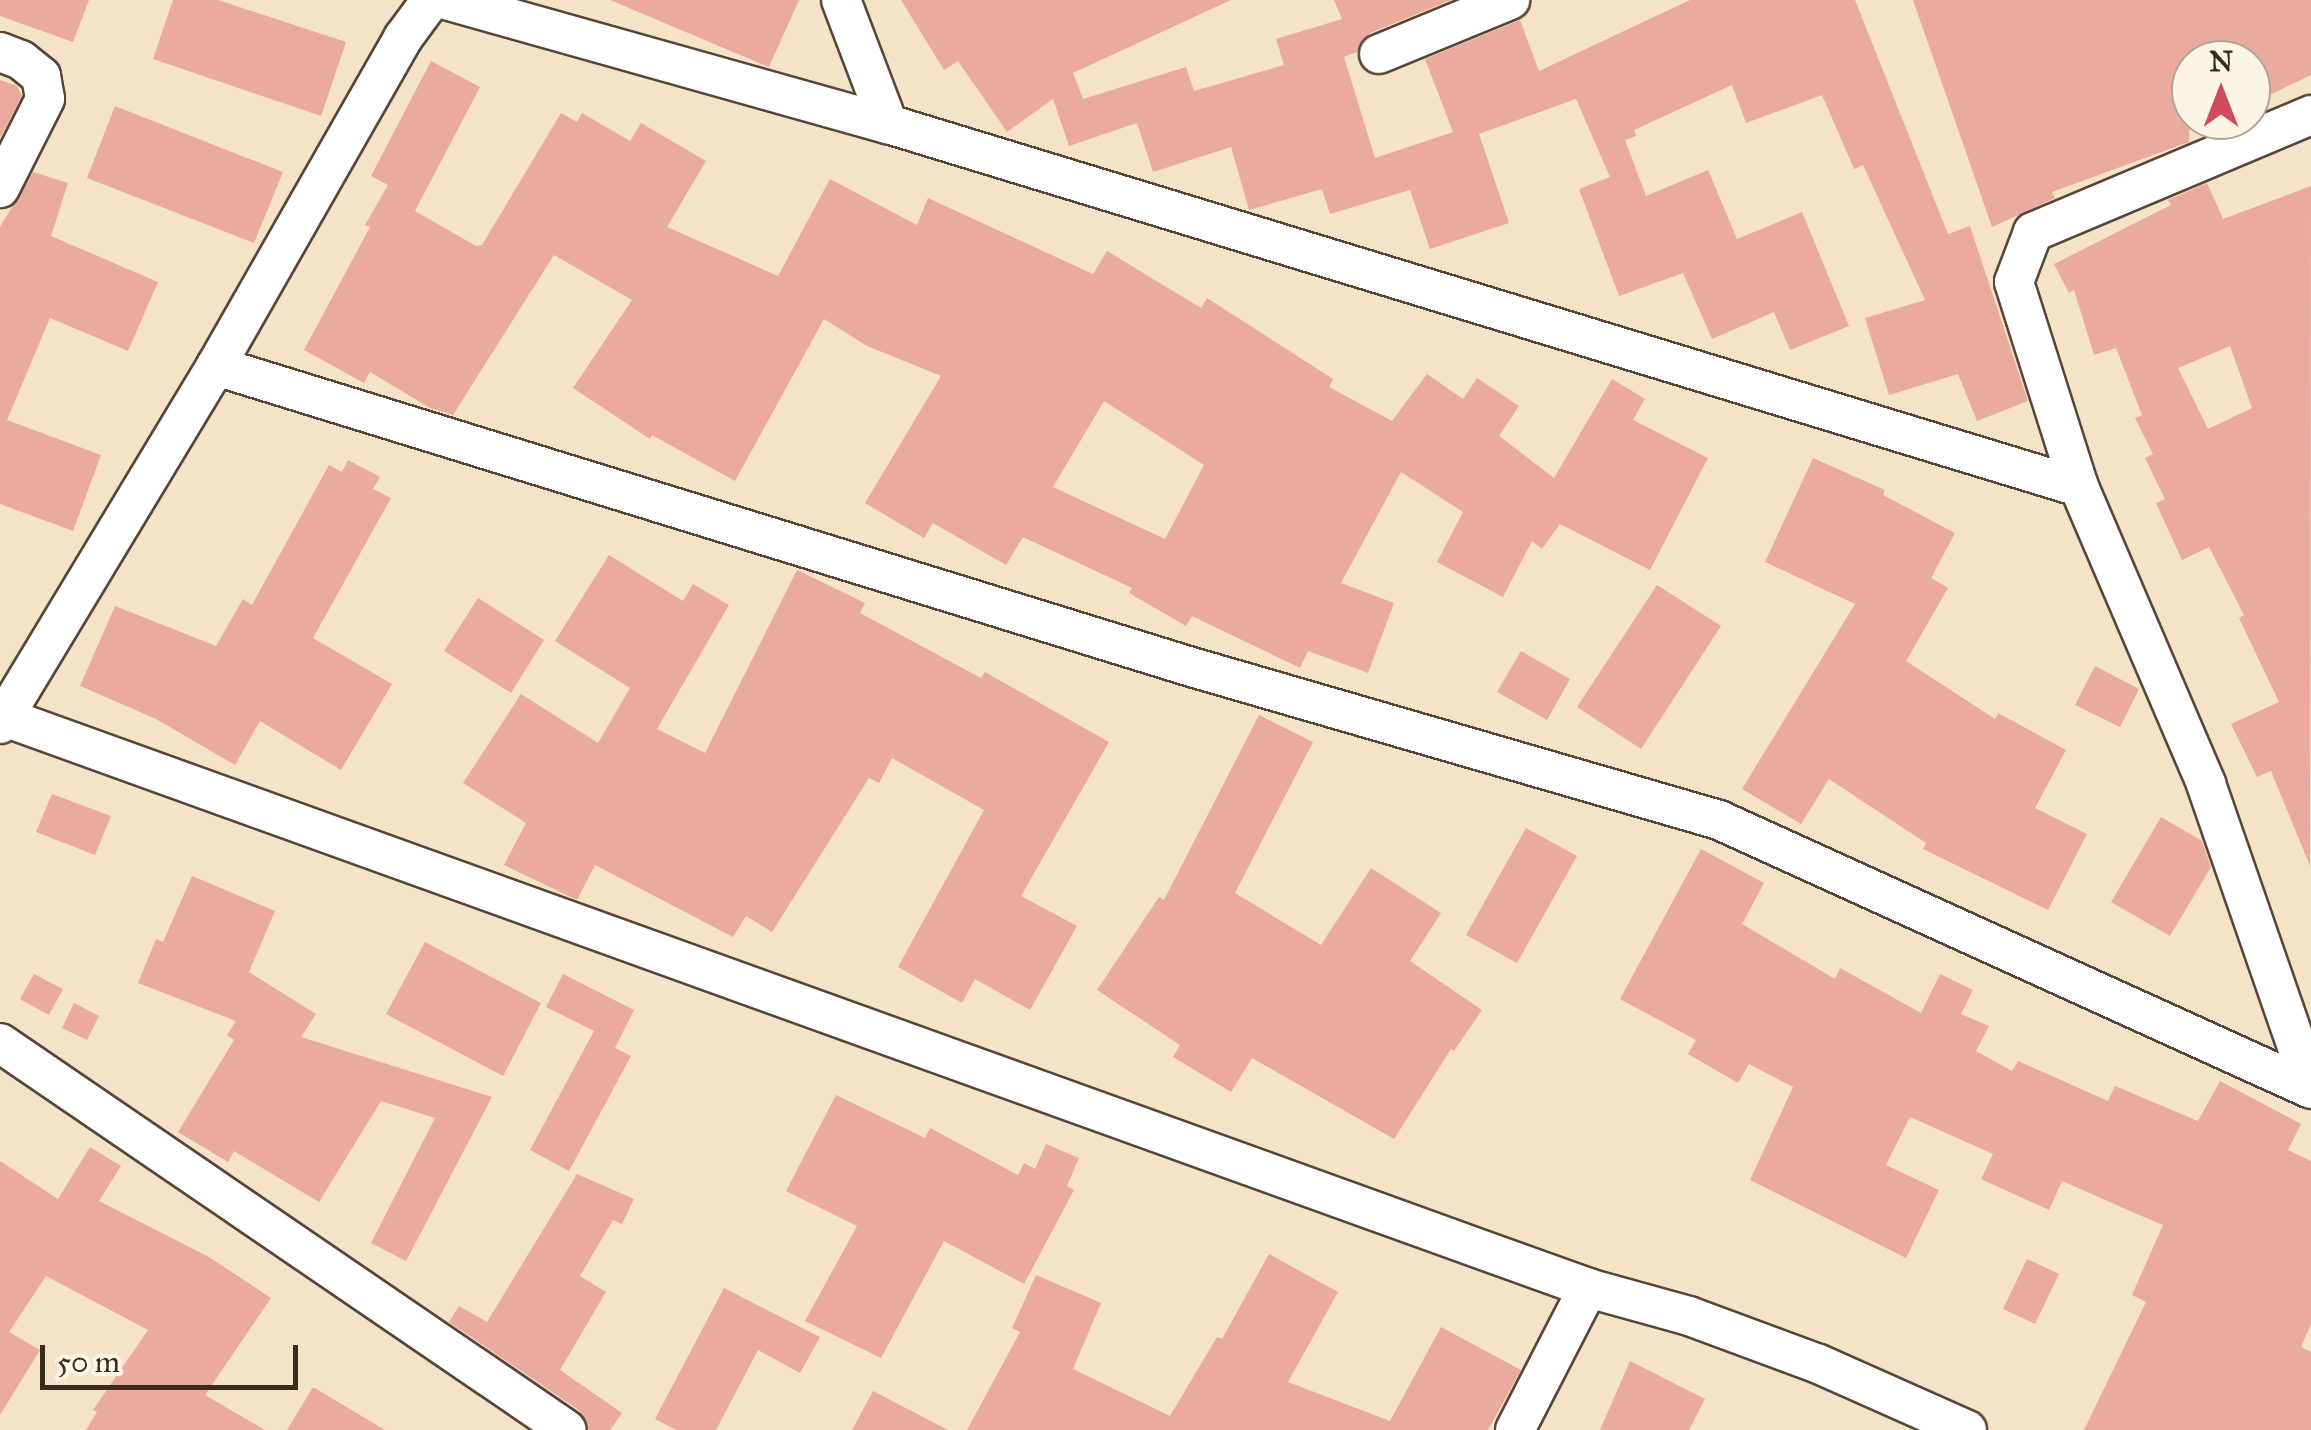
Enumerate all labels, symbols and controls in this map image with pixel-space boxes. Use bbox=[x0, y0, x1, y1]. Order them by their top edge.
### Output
north arrow bbox=[2171, 40, 2271, 140]
text: N bbox=[2209, 44, 2233, 79]
scale bar bbox=[45, 1325, 302, 1387]
text: 50 m bbox=[57, 1344, 120, 1380]

